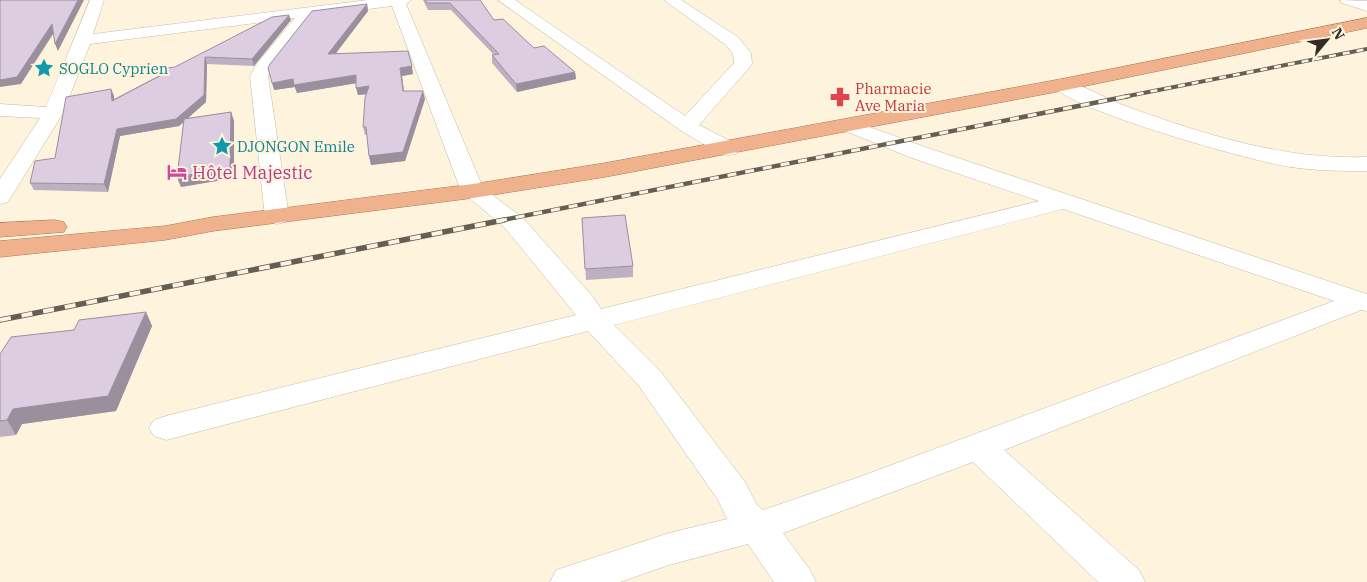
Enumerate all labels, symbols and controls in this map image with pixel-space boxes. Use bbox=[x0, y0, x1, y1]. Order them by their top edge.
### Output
north arrow bbox=[1302, 15, 1352, 65]
text: N bbox=[1328, 24, 1349, 43]
place icon: SOGLO Cyprien bbox=[33, 57, 55, 79]
place label: SOGLO Cyprien bbox=[59, 59, 169, 78]
place label: Pharmacie Ave Maria bbox=[855, 79, 932, 115]
pharmacy icon: Pharmacie Ave Maria bbox=[829, 86, 851, 108]
place icon: DJONGON Emile bbox=[211, 135, 233, 157]
place label: DJONGON Emile bbox=[237, 137, 355, 156]
hotel icon: Hôtel Majestic bbox=[166, 161, 188, 183]
place label: Hôtel Majestic bbox=[192, 161, 313, 184]

